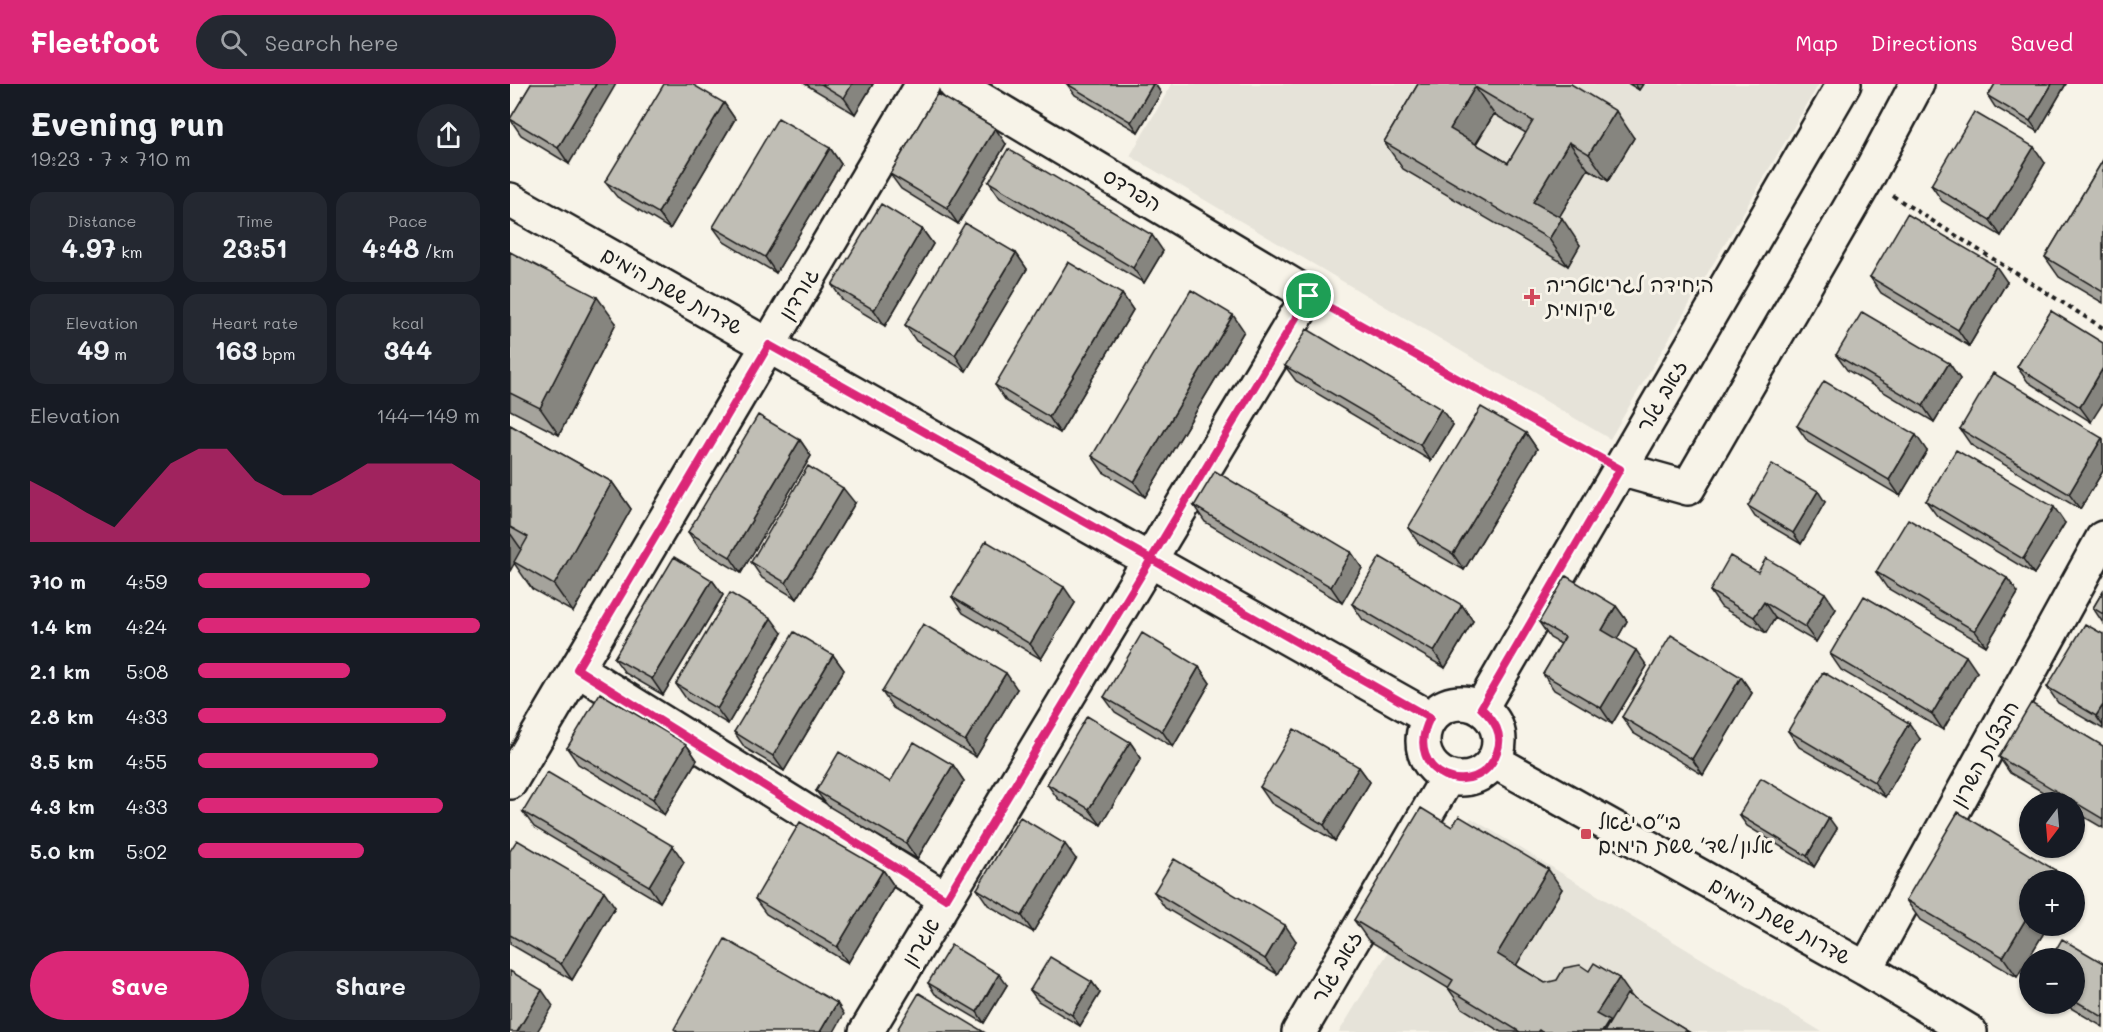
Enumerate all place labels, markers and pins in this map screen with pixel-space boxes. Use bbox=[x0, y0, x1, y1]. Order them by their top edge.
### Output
pin bbox=[1283, 270, 1334, 321]
place label: היחידה לגריאטריה שיקומית bbox=[1545, 270, 1714, 322]
marker: היחידה לגריאטריה שיקומית bbox=[1523, 288, 1541, 306]
place label: בי״ס יגאל אלון/שד׳ ששת הימים bbox=[1598, 807, 1774, 859]
marker: בי״ס יגאל אלון/שד׳ ששת הימים bbox=[1579, 827, 1593, 841]

